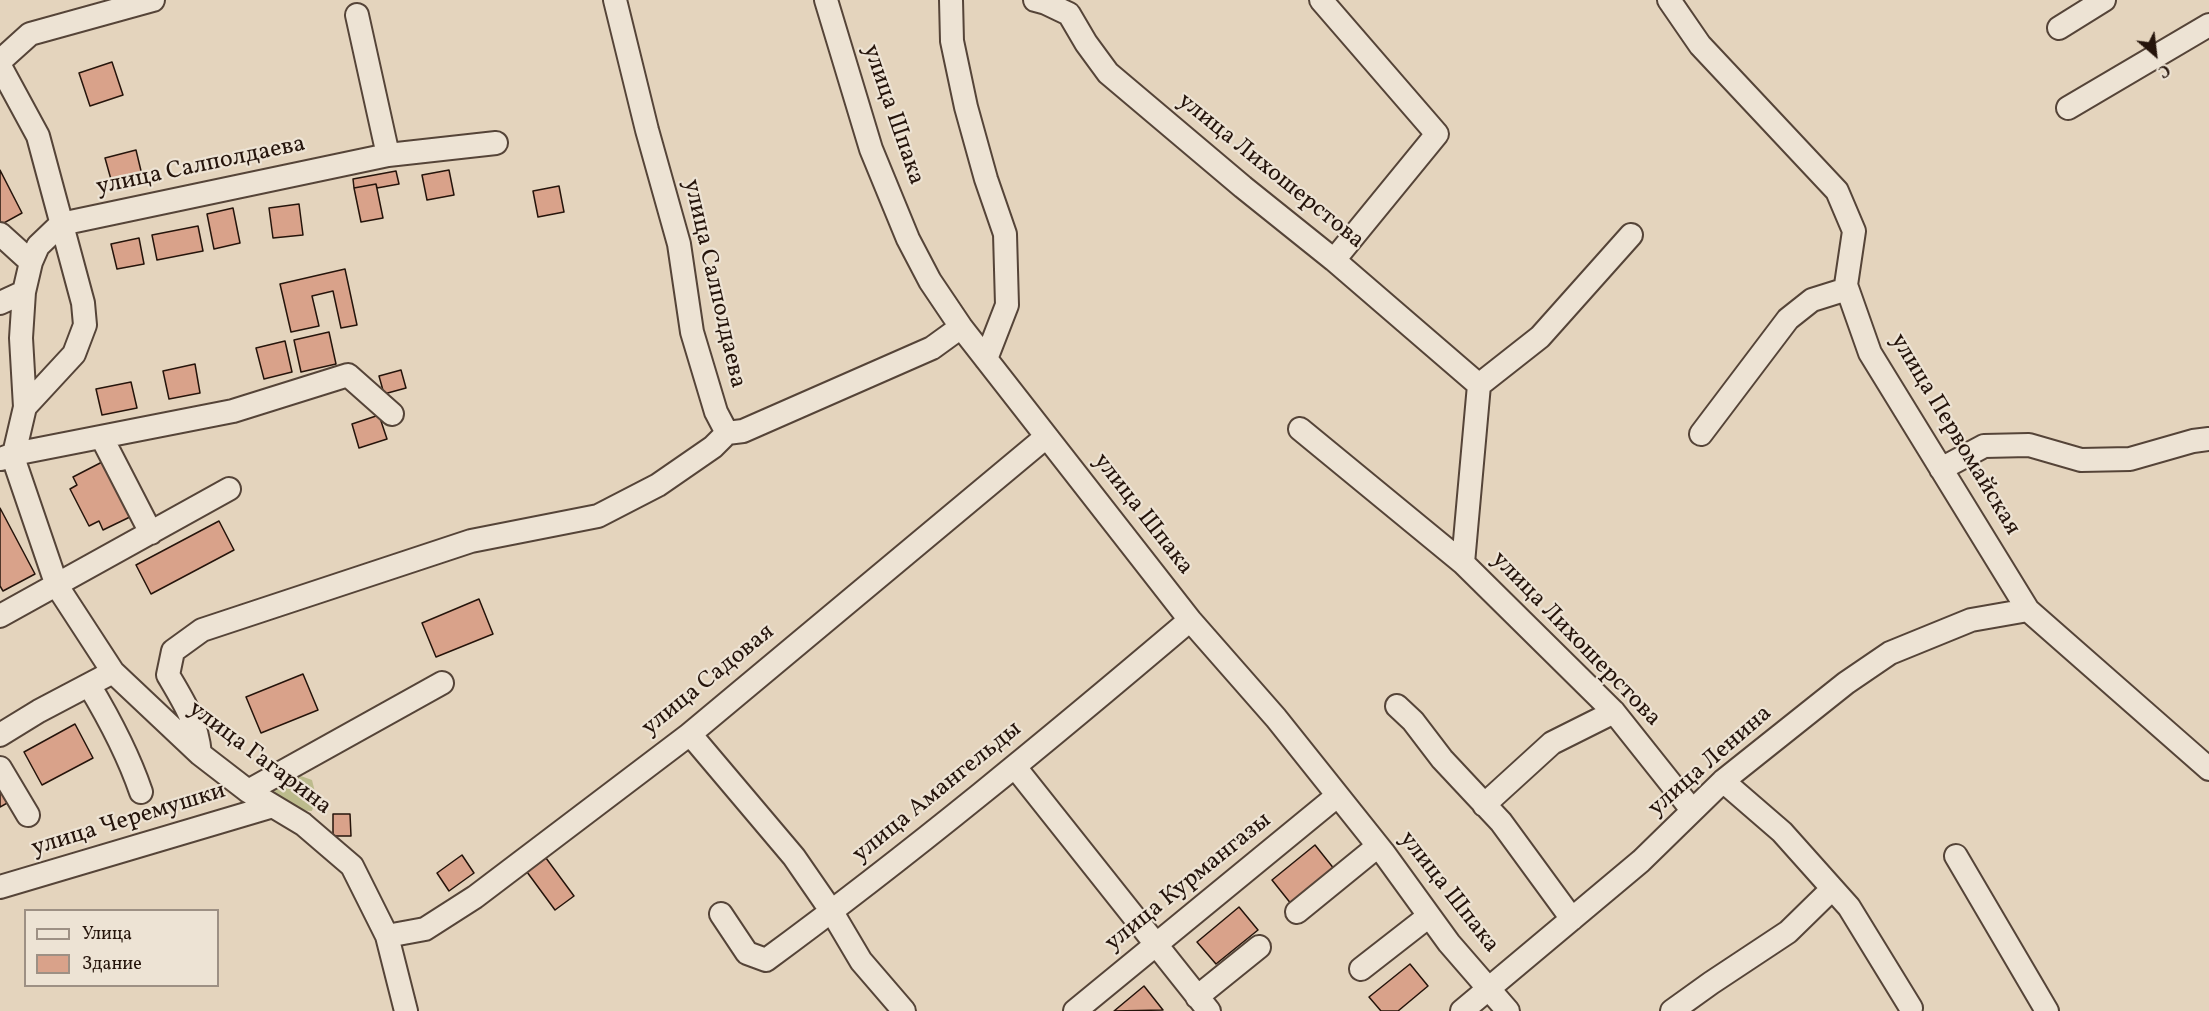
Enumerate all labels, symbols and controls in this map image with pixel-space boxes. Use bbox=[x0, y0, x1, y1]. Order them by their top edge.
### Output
north arrow bbox=[2125, 24, 2185, 84]
street label: улица Шпака bbox=[855, 41, 929, 189]
text: С bbox=[2154, 58, 2173, 82]
street label: улица Лихошерстова bbox=[1171, 88, 1369, 256]
street label: улица Салполдаева bbox=[94, 131, 308, 203]
street label: улица Салполдаева bbox=[675, 177, 751, 391]
street label: улица Первомайская bbox=[1882, 329, 2026, 541]
street label: улица Шпака bbox=[1086, 448, 1198, 582]
street label: улица Лихошерстова bbox=[1484, 547, 1666, 733]
street label: улица Садовая bbox=[637, 619, 781, 743]
street label: улица Гагарина bbox=[182, 696, 336, 822]
street label: улица Ленина bbox=[1643, 700, 1779, 824]
street label: улица Амангельды bbox=[848, 716, 1028, 870]
street label: улица Черемушки bbox=[29, 778, 229, 864]
street label: улица Курмангазы bbox=[1100, 807, 1278, 959]
street label: улица Шпака bbox=[1392, 826, 1504, 960]
legend bbox=[24, 909, 219, 987]
text: Улица bbox=[82, 922, 132, 947]
text: Здание bbox=[82, 952, 142, 977]

